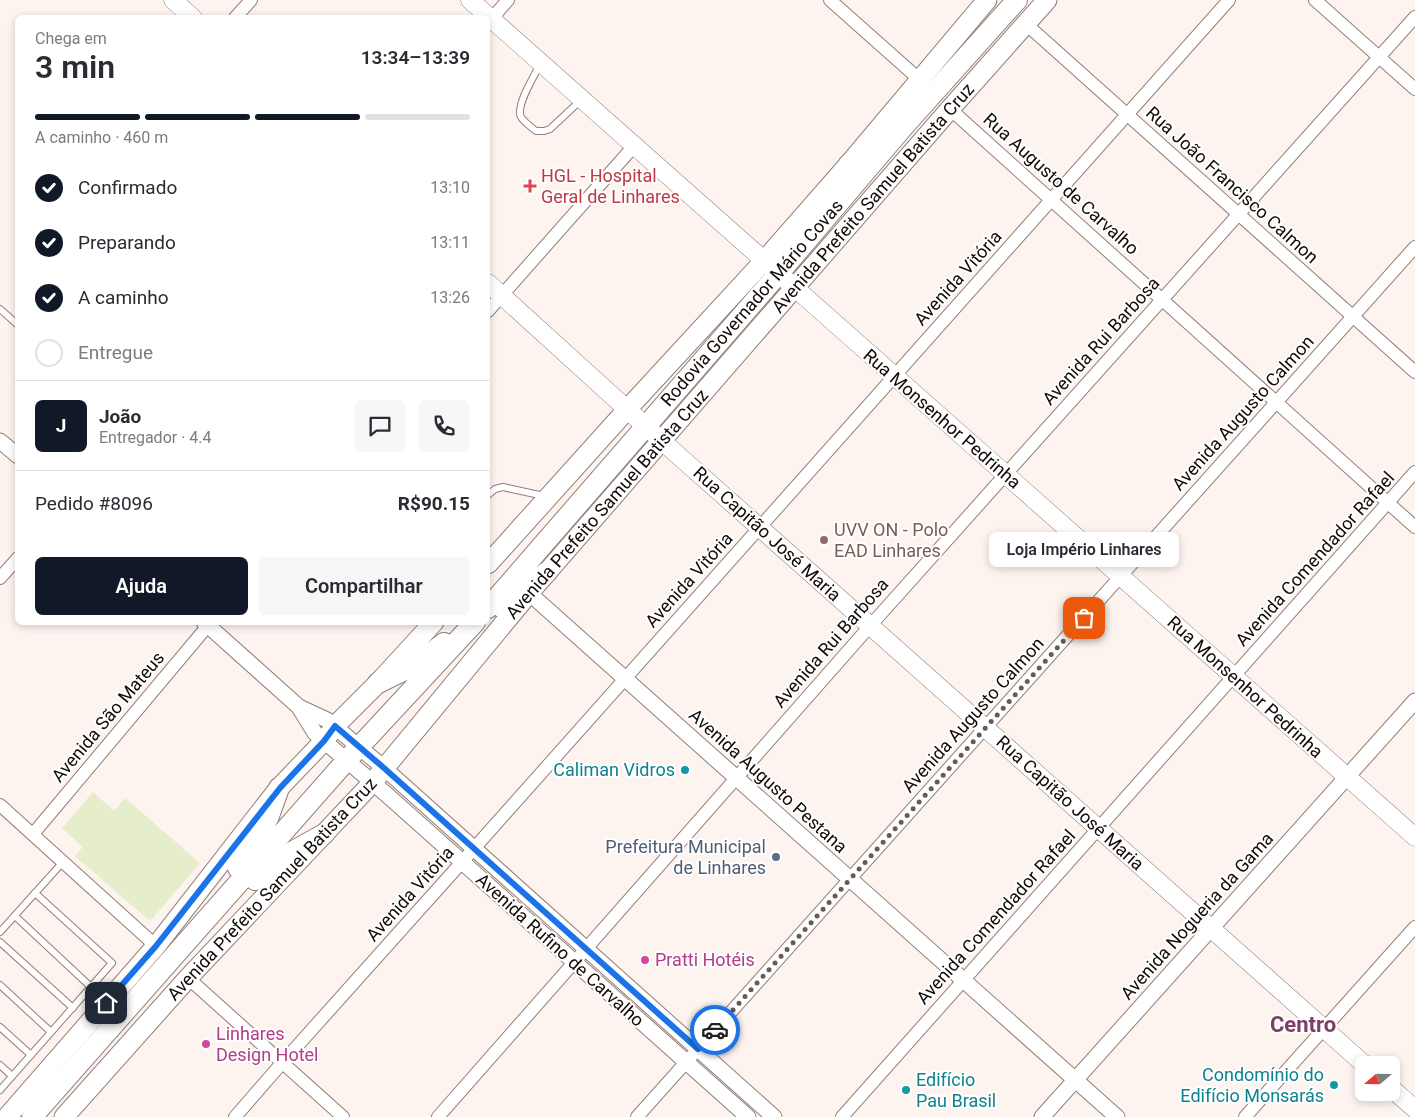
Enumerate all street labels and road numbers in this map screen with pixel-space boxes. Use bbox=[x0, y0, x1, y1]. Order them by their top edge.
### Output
street label: Avenida Prefeito Samuel Batista Cruz bbox=[767, 79, 978, 317]
street label: Rua João Francisco Calmon bbox=[1142, 102, 1323, 267]
street label: Rua Augusto de Carvalho bbox=[979, 108, 1143, 259]
street label: Rodovia Governador Mário Covas bbox=[656, 195, 847, 410]
street label: Avenida Vitória bbox=[910, 226, 1006, 329]
street label: Avenida Rui Barbosa bbox=[1038, 272, 1163, 409]
street label: Avenida Augusto Calmon bbox=[1167, 331, 1318, 495]
street label: Rua Monsenhor Pedrinha bbox=[859, 345, 1025, 493]
street label: Avenida Prefeito Samuel Batista Cruz bbox=[501, 385, 712, 623]
street label: Rua Capitão José Maria bbox=[689, 462, 845, 605]
street label: Avenida Comendador Rafael bbox=[1231, 467, 1398, 650]
street label: Avenida Vitória bbox=[641, 528, 737, 631]
street label: Avenida Rui Barbosa bbox=[769, 574, 893, 712]
street label: Rua Monsenhor Pedrinha bbox=[1163, 611, 1327, 762]
street label: Avenida Augusto Calmon bbox=[897, 633, 1048, 797]
street label: Avenida São Mateus bbox=[47, 647, 168, 786]
street label: Avenida Augusto Pestana bbox=[685, 704, 852, 857]
street label: Rua Capitão José Maria bbox=[992, 731, 1148, 874]
street label: Avenida Prefeito Samuel Batista Cruz bbox=[163, 773, 381, 1005]
street label: Avenida Comendador Rafael bbox=[912, 825, 1079, 1008]
street label: Avenida Nogueria da Gama bbox=[1116, 828, 1277, 1004]
street label: Avenida Vitória bbox=[362, 842, 458, 945]
street label: Avenida Rufino de Carvalho bbox=[472, 869, 649, 1031]

